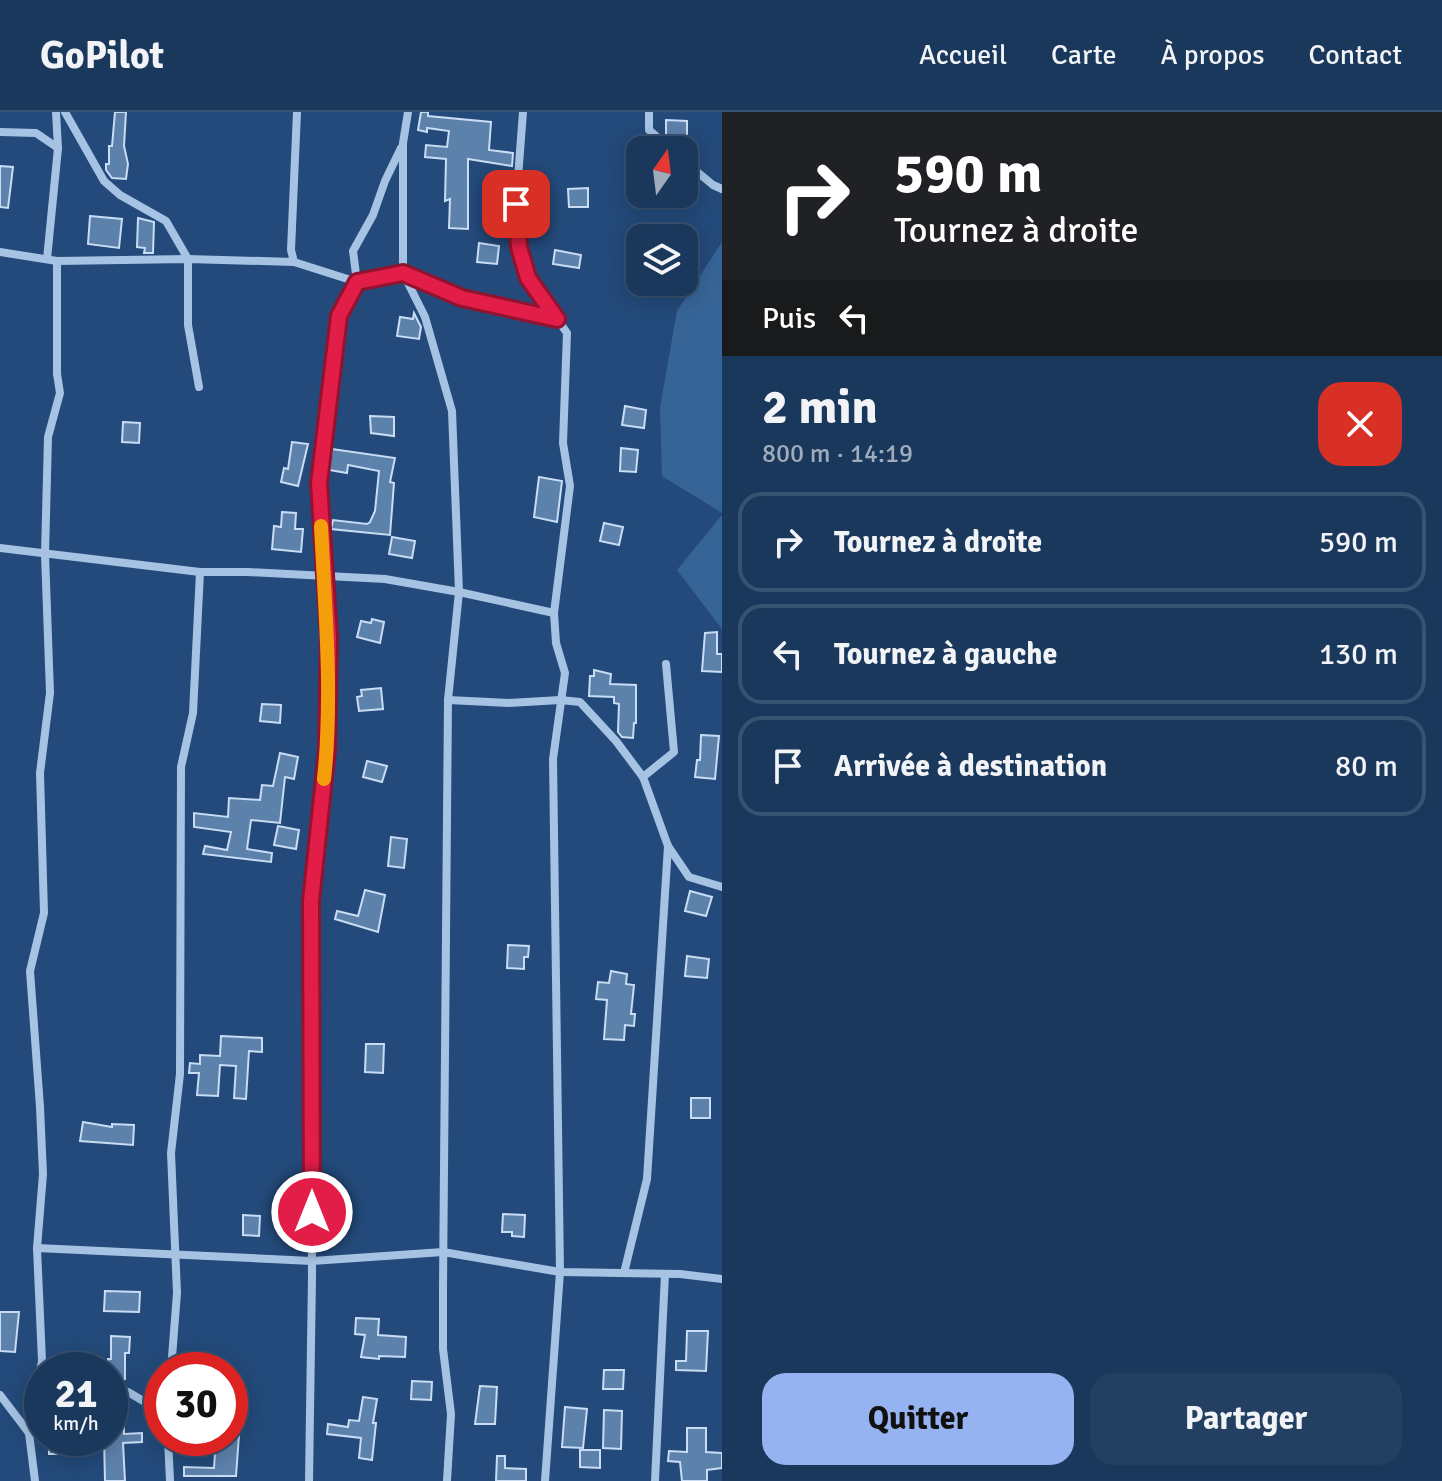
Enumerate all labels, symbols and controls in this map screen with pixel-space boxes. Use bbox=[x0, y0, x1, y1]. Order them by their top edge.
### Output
text: GoPilot bbox=[40, 32, 164, 79]
text: Accueil bbox=[919, 38, 1007, 72]
text: Carte bbox=[1051, 38, 1116, 72]
text: À propos bbox=[1160, 38, 1265, 72]
text: Contact bbox=[1309, 38, 1402, 72]
north arrow bbox=[626, 136, 698, 208]
map controls bbox=[626, 136, 698, 296]
text: 590 m bbox=[894, 139, 1042, 208]
icon: right bbox=[762, 144, 866, 248]
pin bbox=[482, 170, 550, 238]
icon: arrive bbox=[494, 182, 538, 226]
text: Tournez à droite bbox=[894, 208, 1138, 253]
button: layers bbox=[626, 224, 698, 296]
icon: left bbox=[832, 296, 876, 340]
text: Puis bbox=[762, 300, 816, 337]
text: 2 min bbox=[762, 378, 878, 437]
button: close bbox=[1318, 382, 1402, 466]
text: 800 m · 14:19 bbox=[762, 438, 913, 470]
icon: right bbox=[766, 520, 810, 564]
text: Tournez à droite bbox=[834, 524, 1042, 561]
text: 590 m bbox=[1319, 524, 1398, 561]
icon: left bbox=[766, 632, 810, 676]
text: Tournez à gauche bbox=[834, 636, 1057, 673]
text: 130 m bbox=[1319, 636, 1398, 673]
icon: arrive bbox=[766, 744, 810, 788]
text: Arrivée à destination bbox=[834, 748, 1107, 785]
text: 80 m bbox=[1335, 748, 1398, 785]
position arrow bbox=[270, 1170, 354, 1254]
speed limit sign: 30 bbox=[144, 1352, 248, 1456]
text: 21 bbox=[54, 1369, 98, 1419]
button: Quitter bbox=[762, 1373, 1074, 1465]
button: Partager bbox=[1090, 1373, 1402, 1465]
text: km/h bbox=[53, 1411, 99, 1436]

